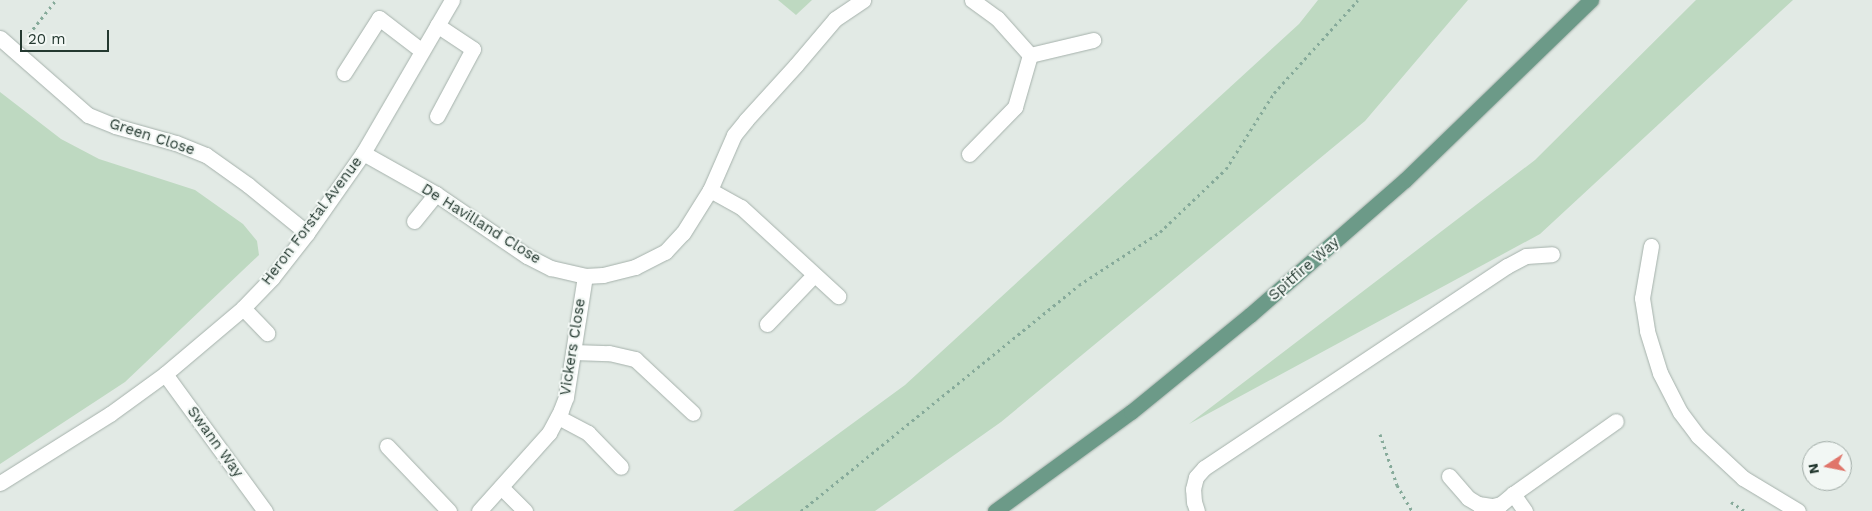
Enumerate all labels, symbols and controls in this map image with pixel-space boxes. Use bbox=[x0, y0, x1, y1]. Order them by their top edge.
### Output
scale bar bbox=[22, 20, 111, 52]
text: 20 m bbox=[28, 30, 66, 48]
street label: Green Close bbox=[107, 115, 197, 159]
street label: Heron Forstal Avenue bbox=[257, 153, 367, 289]
street label: De Havilland Close bbox=[418, 180, 544, 268]
street label: Spitfire Way bbox=[1265, 233, 1343, 305]
street label: Vickers Close bbox=[556, 297, 590, 397]
street label: Swann Way bbox=[183, 403, 247, 481]
north arrow bbox=[1802, 441, 1852, 491]
text: N bbox=[1804, 462, 1822, 475]

